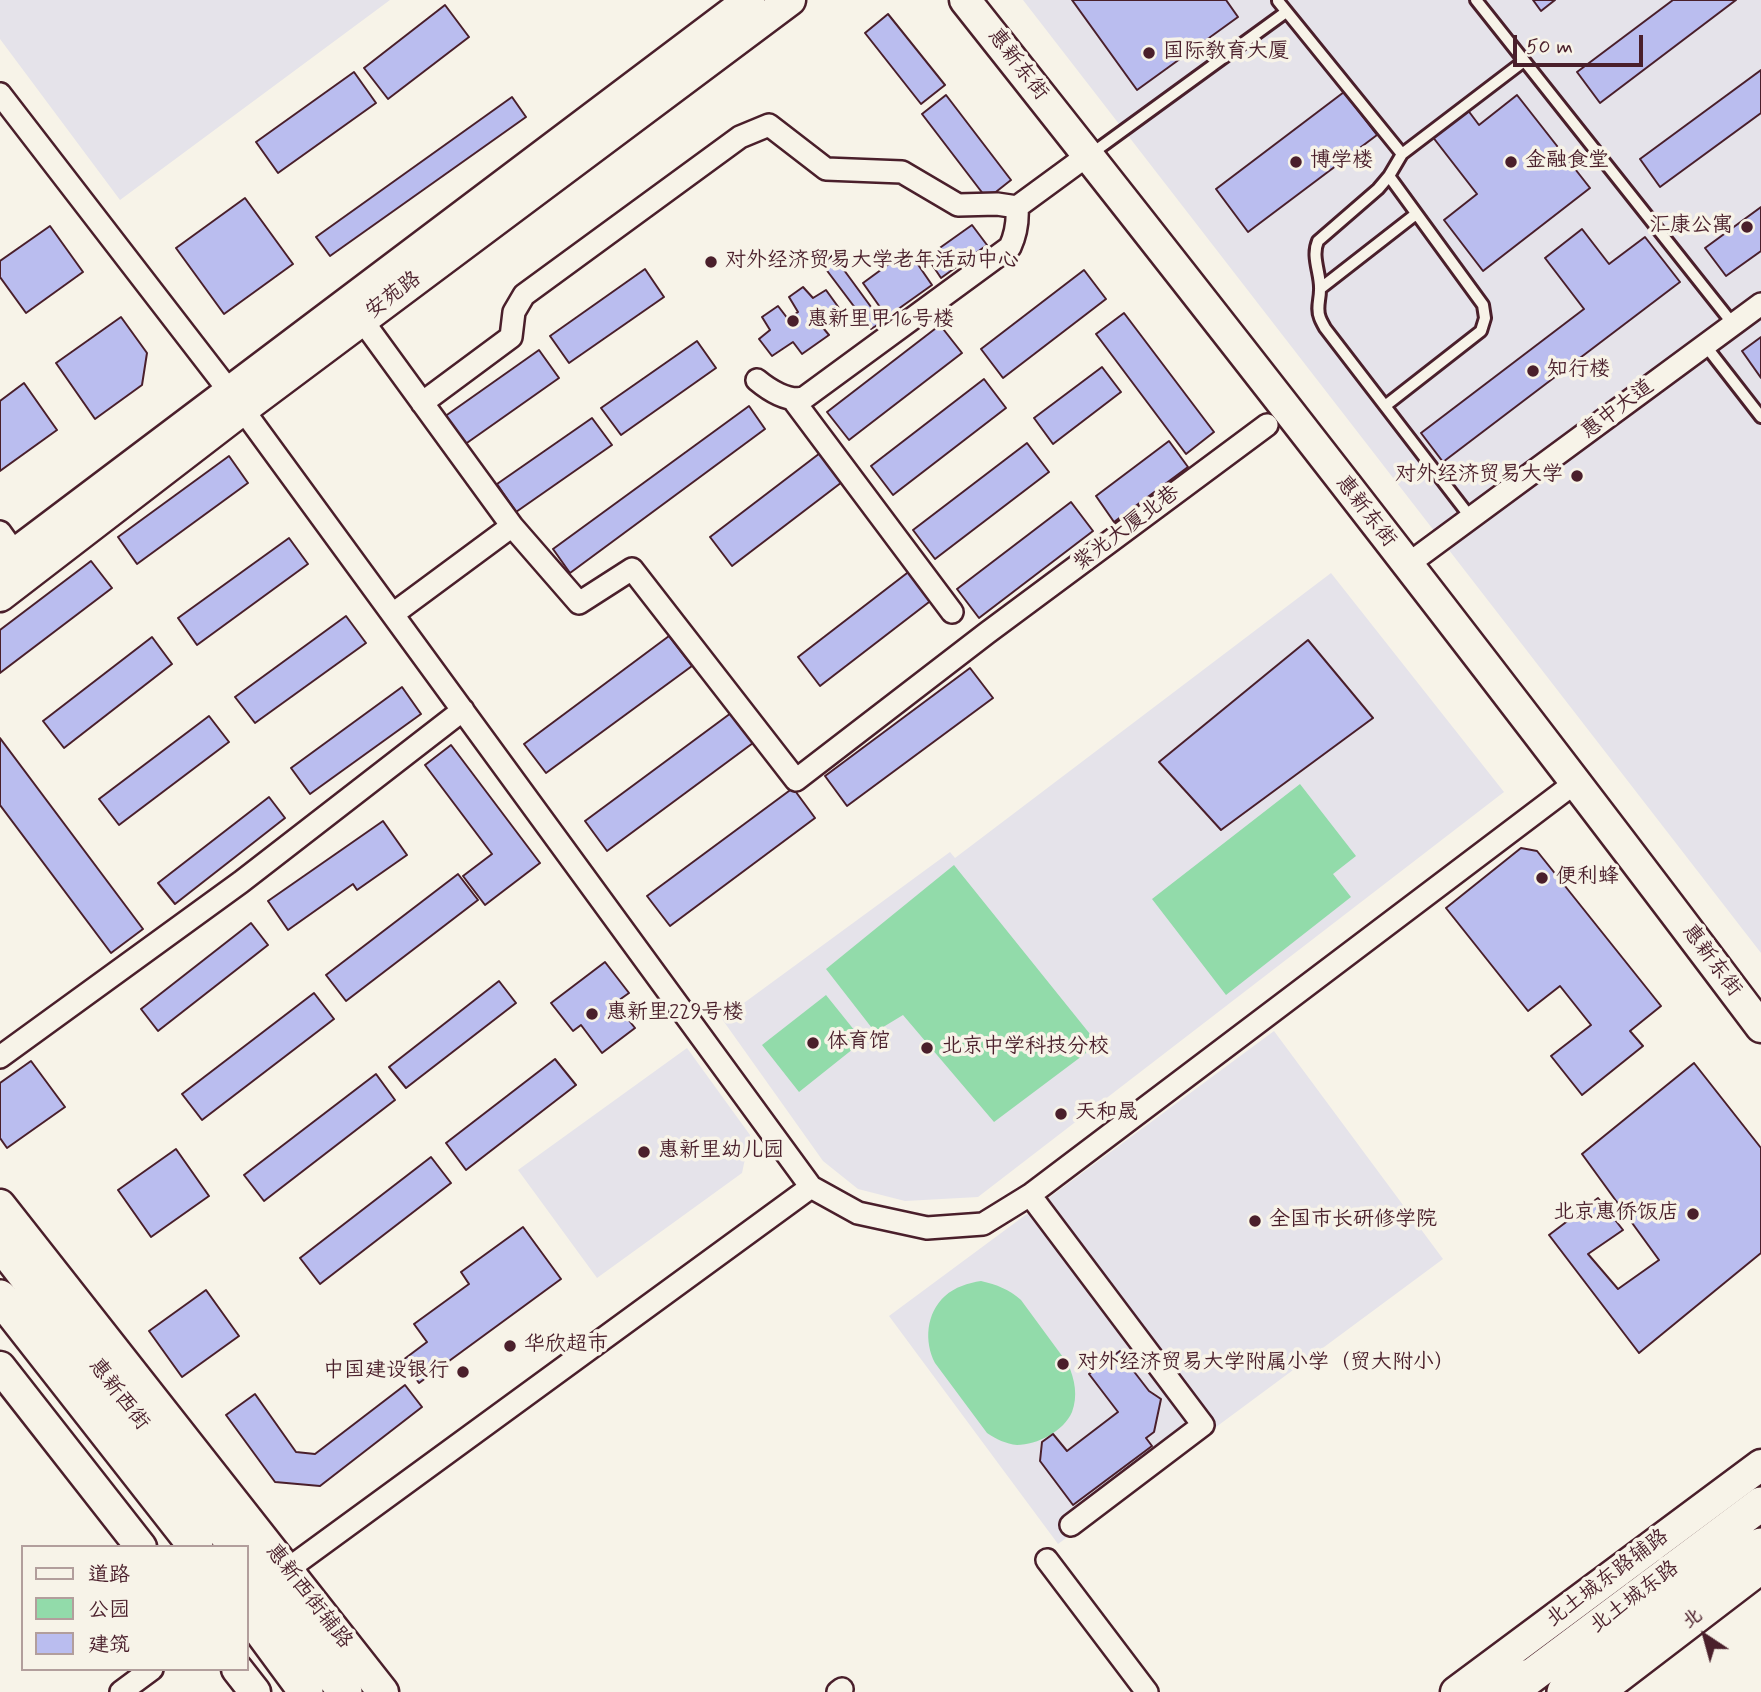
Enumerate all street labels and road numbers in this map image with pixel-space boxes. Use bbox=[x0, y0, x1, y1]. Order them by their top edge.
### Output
street label: 惠新东街 bbox=[981, 24, 1053, 106]
street label: 安苑路 bbox=[361, 267, 427, 325]
street label: 惠中大道 bbox=[1577, 375, 1659, 445]
street label: 惠新东街 bbox=[1329, 471, 1401, 553]
street label: 紫光大厦北巷 bbox=[1069, 481, 1185, 577]
street label: 惠新东街 bbox=[1676, 920, 1746, 1002]
street label: 惠新西街 bbox=[82, 1354, 154, 1436]
street label: 北土城东路辅路 bbox=[1542, 1525, 1674, 1633]
street label: 惠新西街辅路 bbox=[259, 1540, 357, 1654]
street label: 北土城东路 bbox=[1585, 1556, 1685, 1640]

